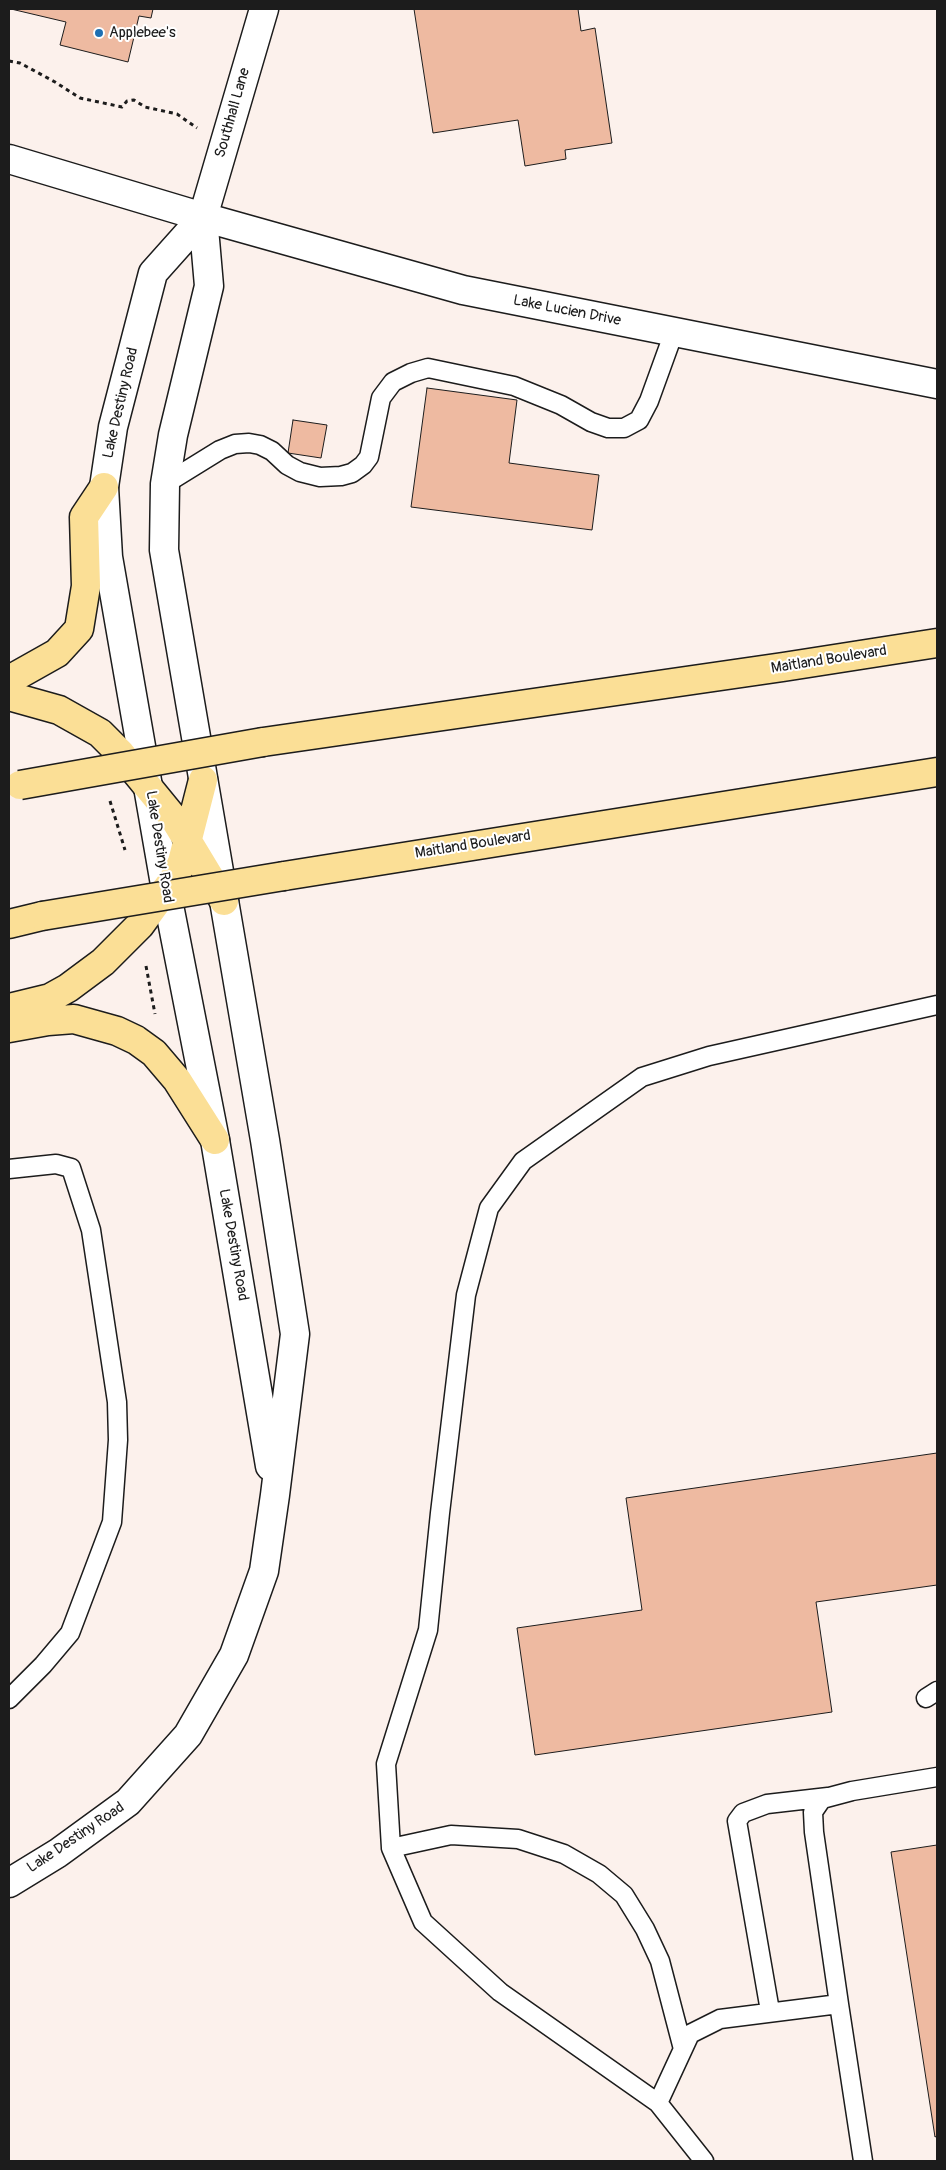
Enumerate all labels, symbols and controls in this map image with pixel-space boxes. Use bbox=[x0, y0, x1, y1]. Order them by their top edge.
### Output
place label: Applebee's bbox=[109, 24, 176, 42]
marker: Applebee's bbox=[93, 27, 105, 39]
street label: Southhall Lane bbox=[212, 66, 254, 160]
street label: Lake Lucien Drive bbox=[512, 292, 622, 330]
street label: Lake Destiny Road bbox=[99, 346, 143, 460]
street label: Maitland Boulevard bbox=[770, 642, 888, 678]
street label: Lake Destiny Road bbox=[141, 790, 177, 904]
street label: Maitland Boulevard bbox=[414, 827, 532, 863]
street label: Lake Destiny Road bbox=[214, 1188, 252, 1302]
street label: Lake Destiny Road bbox=[24, 1799, 128, 1877]

